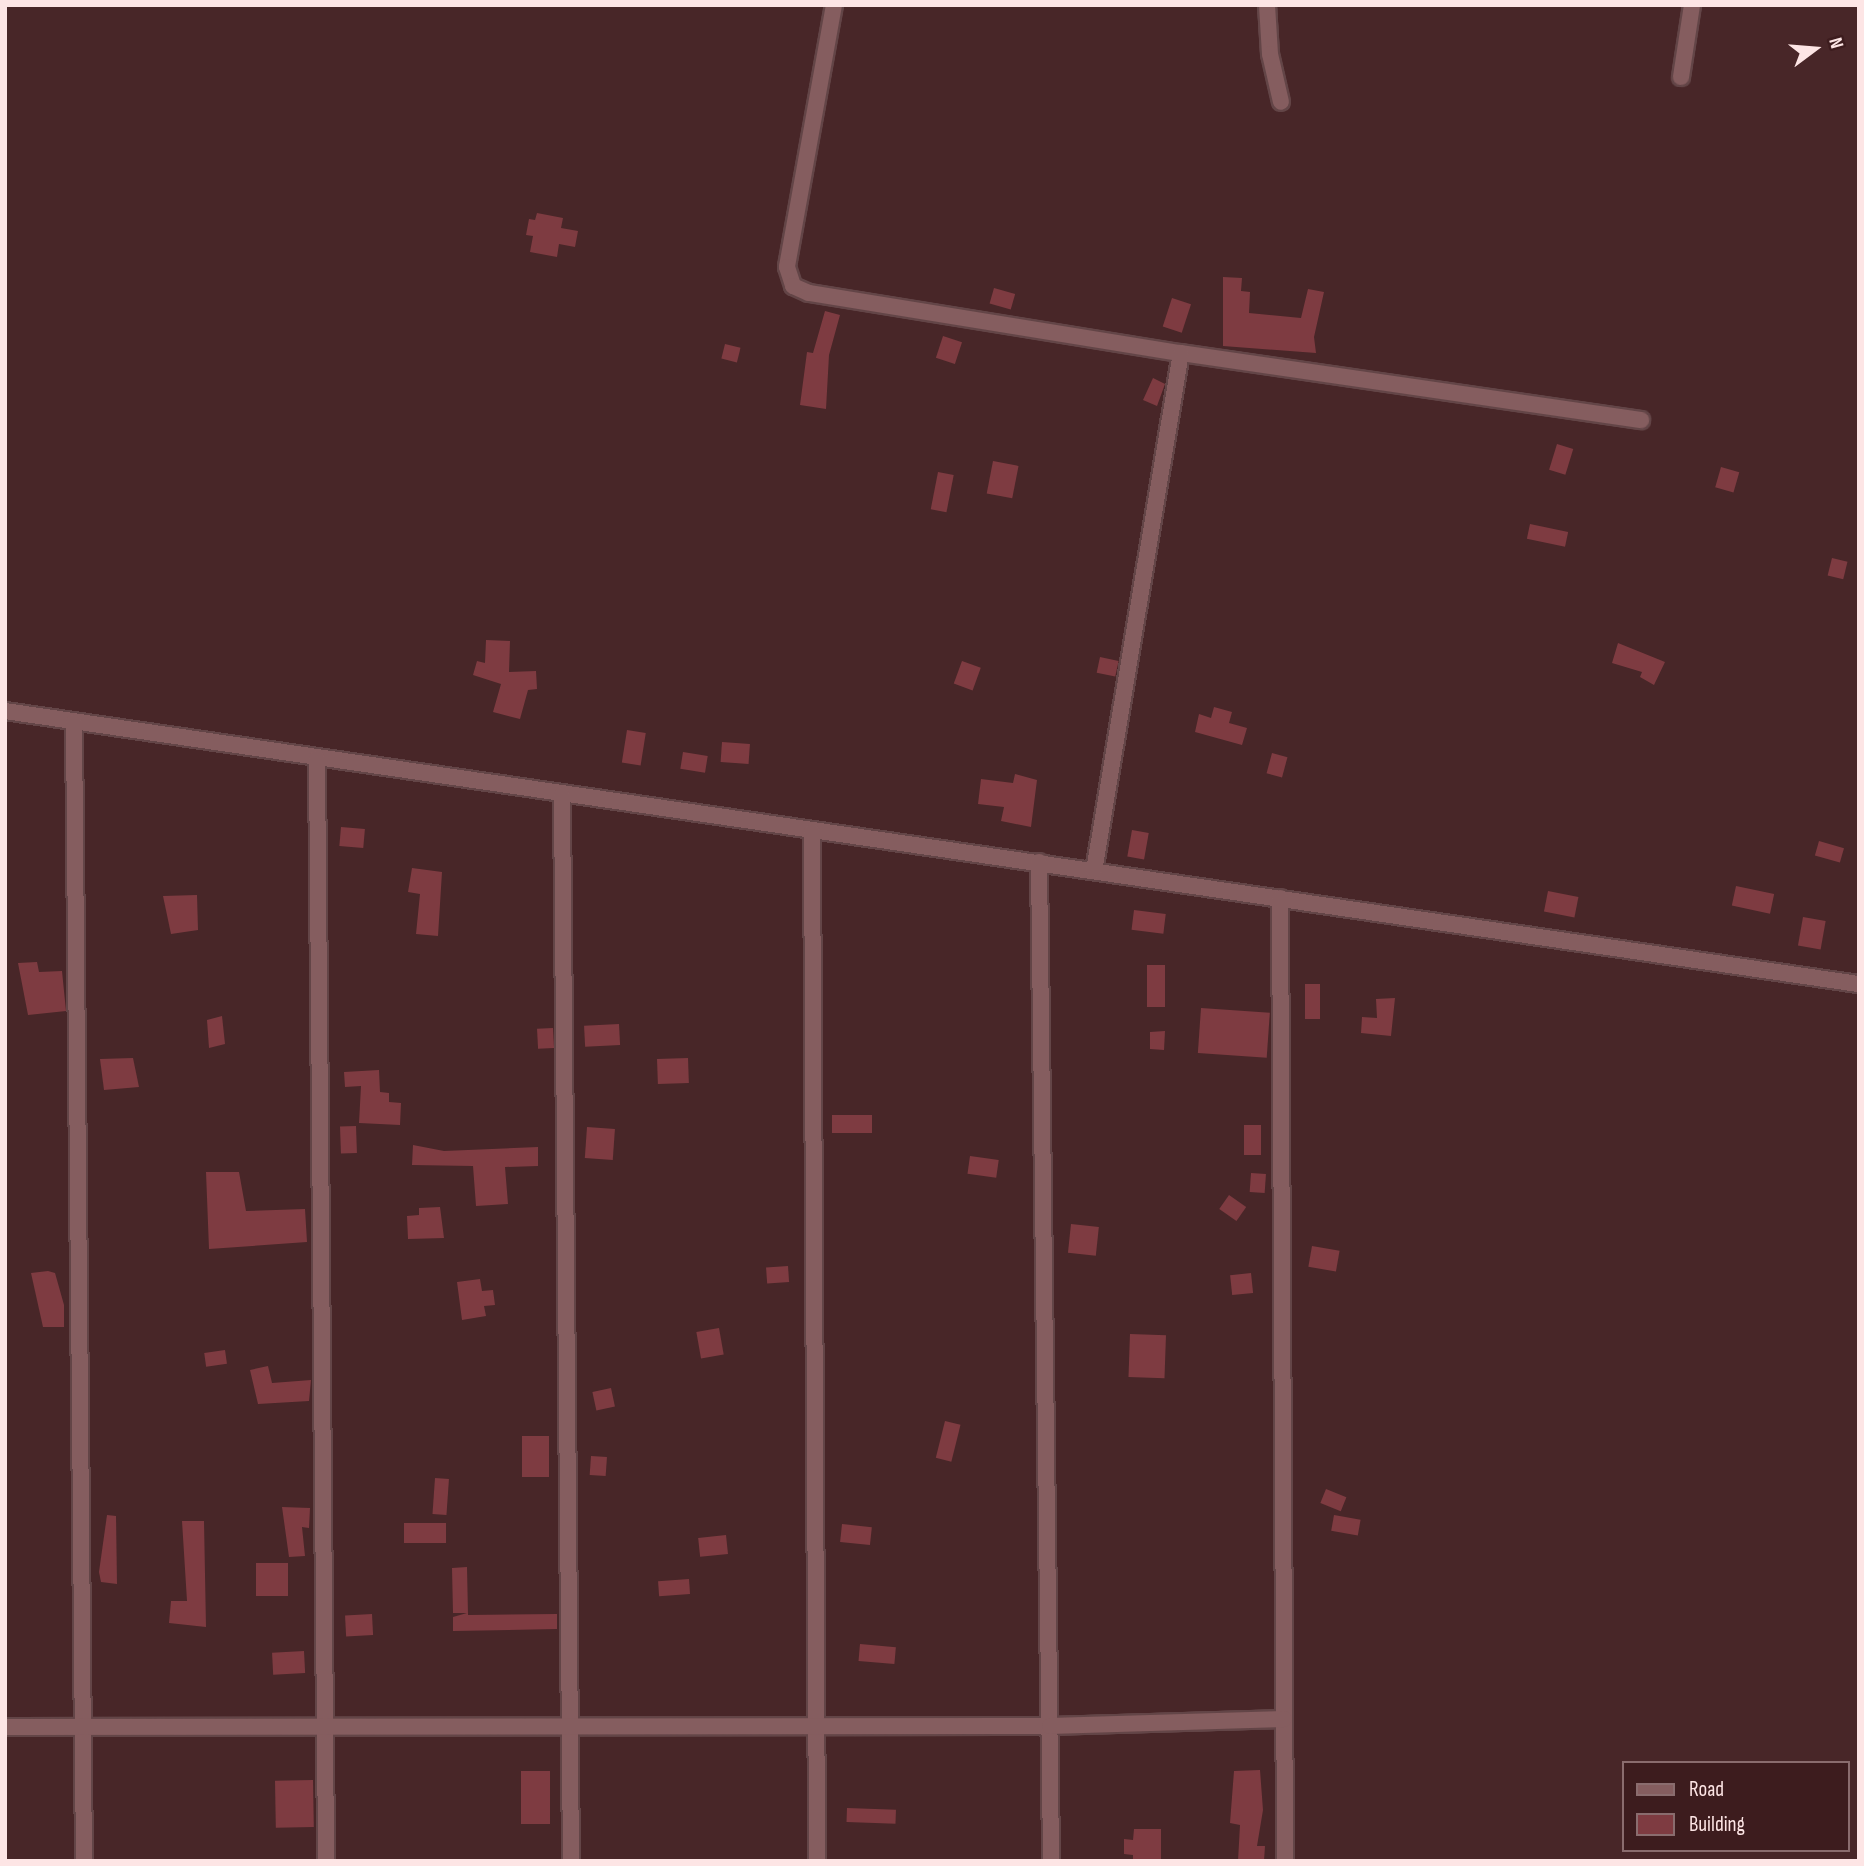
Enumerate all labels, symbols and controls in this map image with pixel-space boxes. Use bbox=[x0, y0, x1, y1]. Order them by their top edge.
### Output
north arrow bbox=[1780, 14, 1850, 84]
text: N bbox=[1823, 35, 1848, 51]
legend bbox=[1622, 1761, 1850, 1852]
text: Road bbox=[1689, 1777, 1724, 1802]
text: Building bbox=[1689, 1812, 1745, 1837]

